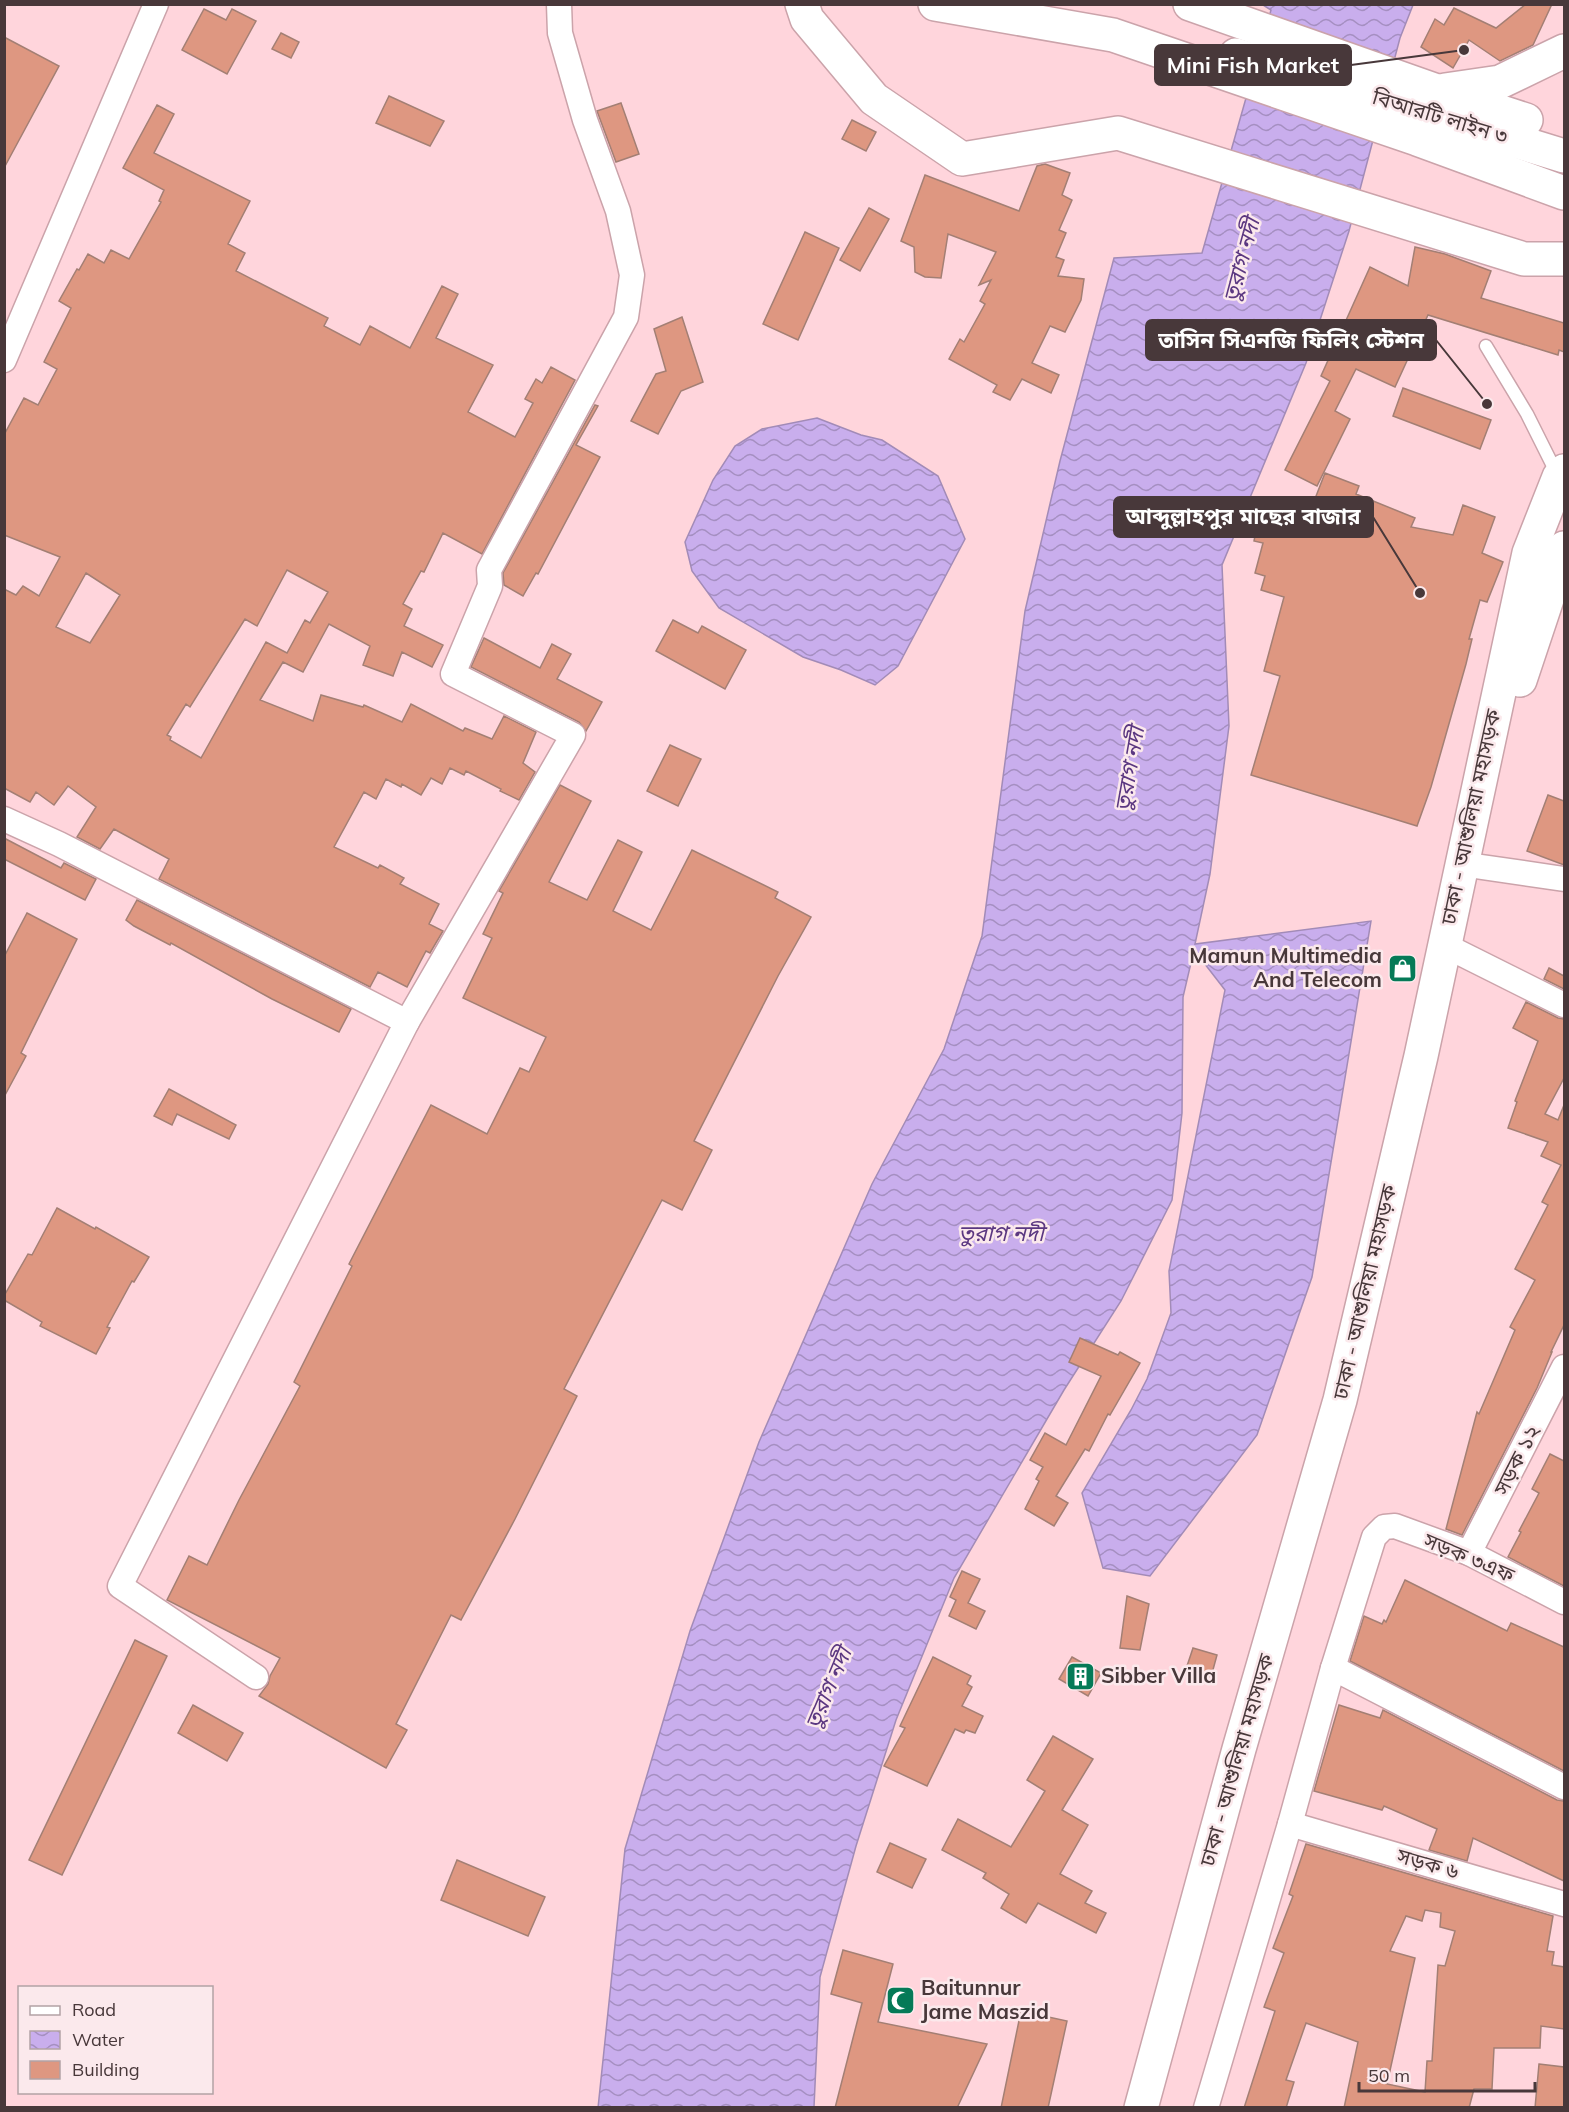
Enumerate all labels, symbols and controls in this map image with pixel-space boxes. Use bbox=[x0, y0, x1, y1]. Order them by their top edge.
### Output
callout: Mini Fish Market bbox=[1155, 45, 1351, 85]
text: Mini Fish Market bbox=[1167, 51, 1339, 79]
street label: বিআরটি লাইন ৩ bbox=[1368, 83, 1511, 149]
water label: তুরাগ নদী bbox=[1216, 211, 1267, 305]
callout: তাসিন সিএনজি ফিলিং স্টেশন bbox=[1146, 320, 1436, 360]
text: তাসিন সিএনজি ফিলিং স্টেশন bbox=[1157, 326, 1424, 354]
callout: আব্দুল্লাহপুর মাছের বাজার bbox=[1114, 497, 1373, 537]
text: আব্দুল্লাহপুর মাছের বাজার bbox=[1125, 502, 1361, 530]
street label: ঢাকা - আশুলিয়া মহাসড়ক bbox=[1434, 706, 1506, 928]
water label: তুরাগ নদী bbox=[1108, 720, 1151, 814]
place label: Mamun Multimedia And Telecom bbox=[1189, 942, 1382, 992]
shop icon: Mamun Multimedia And Telecom bbox=[1387, 952, 1419, 984]
street label: ঢাকা - আশুলিয়া মহাসড়ক bbox=[1326, 1181, 1402, 1403]
water label: তুরাগ নদী bbox=[958, 1219, 1048, 1247]
street label: সড়ক ১২ bbox=[1487, 1420, 1545, 1500]
street label: সড়ক ৩এফ bbox=[1419, 1526, 1519, 1588]
water label: তুরাগ নদী bbox=[798, 1639, 859, 1733]
street label: ঢাকা - আশুলিয়া মহাসড়ক bbox=[1193, 1650, 1279, 1870]
building icon: Sibber Villa bbox=[1064, 1660, 1096, 1692]
place label: Sibber Villa bbox=[1101, 1662, 1216, 1688]
street label: সড়ক ৬ bbox=[1393, 1842, 1462, 1884]
place label: Baitunnur Jame Maszid bbox=[921, 1974, 1049, 2024]
mosque icon: Baitunnur Jame Maszid bbox=[884, 1984, 916, 2016]
legend bbox=[18, 1986, 213, 2094]
text: Road bbox=[72, 1998, 116, 2021]
text: Water bbox=[72, 2028, 125, 2051]
scale bar bbox=[1359, 2055, 1534, 2093]
text: Building bbox=[72, 2058, 140, 2081]
text: 50 m bbox=[1368, 2064, 1410, 2087]

